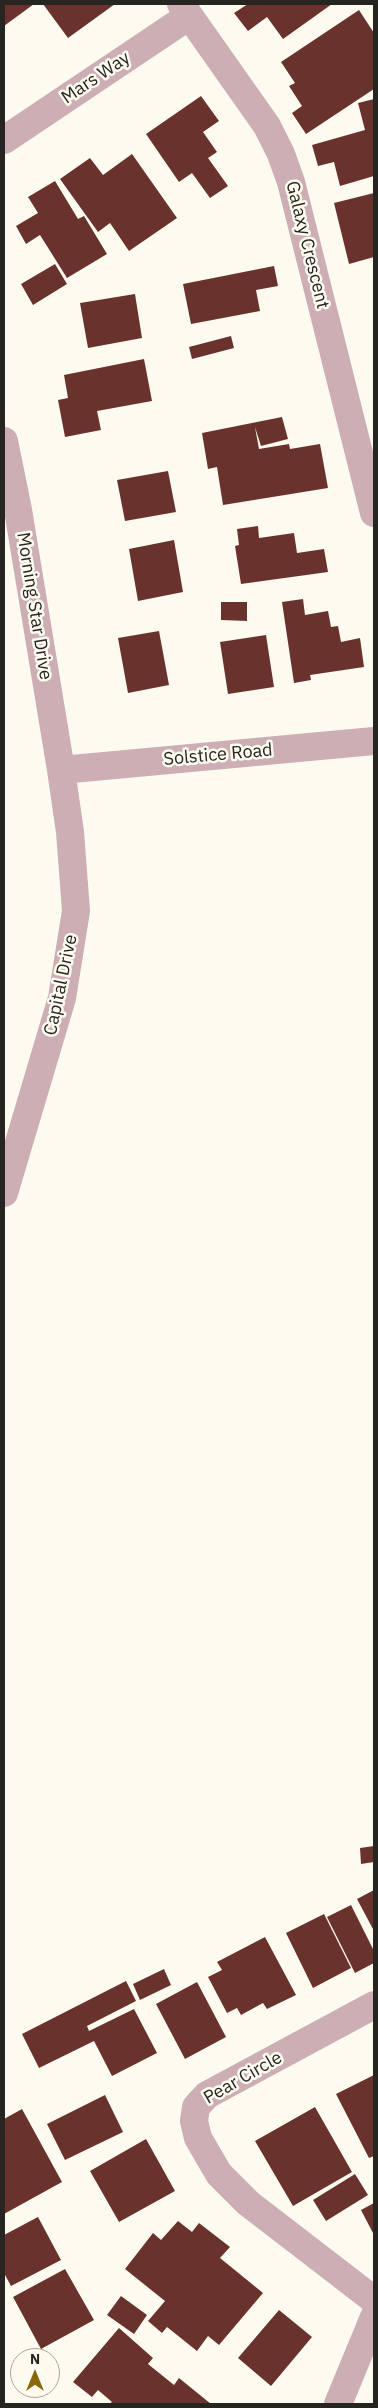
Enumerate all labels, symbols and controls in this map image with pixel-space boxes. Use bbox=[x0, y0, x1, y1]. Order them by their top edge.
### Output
street label: Mars Way bbox=[58, 47, 134, 109]
street label: Galaxy Crescent bbox=[281, 179, 333, 311]
street label: Morning Star Drive bbox=[12, 531, 56, 681]
street label: Solstice Road bbox=[163, 739, 273, 771]
street label: Capital Drive bbox=[40, 933, 82, 1037]
street label: Pear Circle bbox=[200, 2047, 286, 2109]
north arrow bbox=[10, 2348, 60, 2398]
text: N bbox=[30, 2350, 40, 2368]

